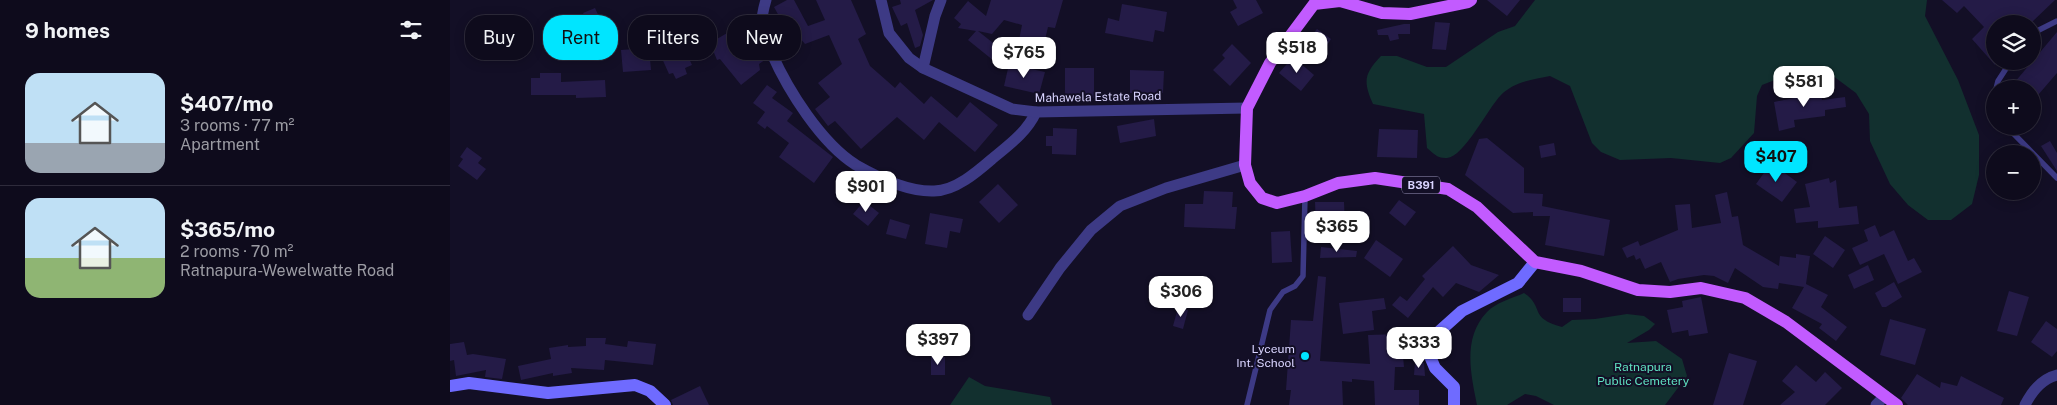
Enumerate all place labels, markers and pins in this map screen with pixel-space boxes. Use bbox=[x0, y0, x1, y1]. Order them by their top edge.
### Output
pin: $518 bbox=[1267, 32, 1327, 74]
pin: $765 bbox=[994, 36, 1054, 79]
pin: $581 bbox=[1774, 66, 1834, 108]
pin: $407 bbox=[1746, 140, 1806, 183]
pin: $901 bbox=[836, 170, 896, 213]
pin: $365 bbox=[1307, 210, 1367, 253]
pin: $306 bbox=[1151, 276, 1211, 318]
pin: $397 bbox=[908, 324, 968, 366]
pin: $333 bbox=[1389, 326, 1449, 369]
place label: Lyceum Int. School bbox=[1236, 342, 1295, 370]
marker: Lyceum Int. School bbox=[1299, 350, 1311, 362]

